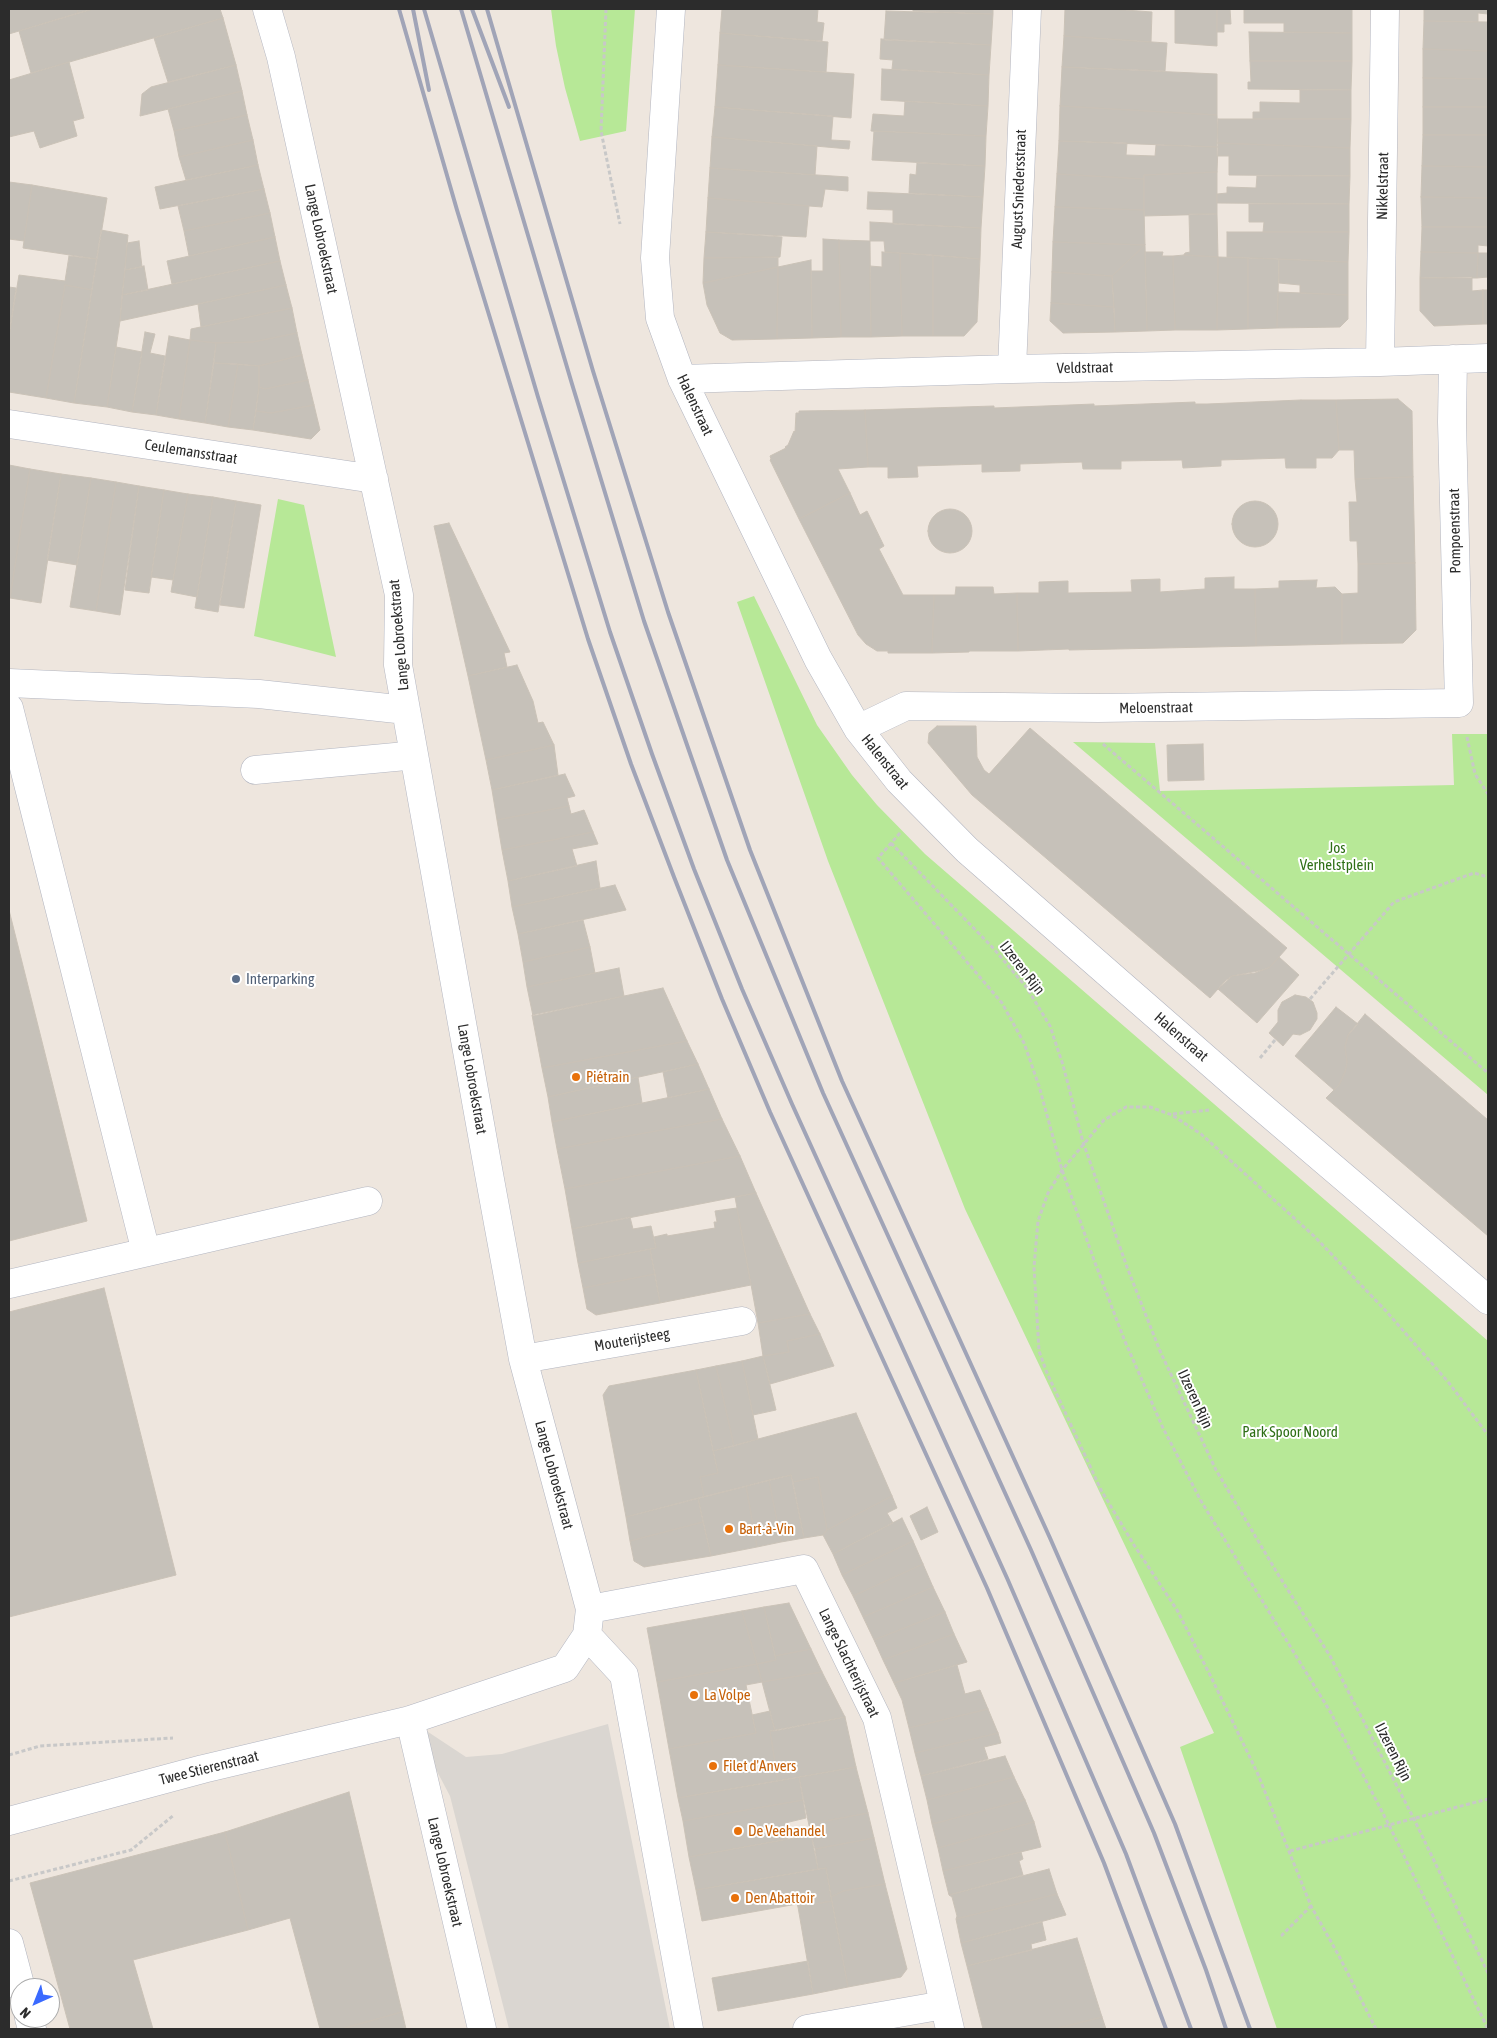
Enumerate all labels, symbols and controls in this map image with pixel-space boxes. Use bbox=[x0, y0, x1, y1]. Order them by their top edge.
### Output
street label: August Sniedersstraat bbox=[1008, 129, 1030, 249]
street label: Nikkelstraat bbox=[1373, 152, 1393, 220]
street label: Lange Lobroekstraat bbox=[301, 182, 341, 296]
street label: Veldstraat bbox=[1057, 359, 1113, 377]
street label: Halenstraat bbox=[673, 371, 717, 439]
street label: Ceulemansstraat bbox=[143, 436, 239, 468]
street label: Pompoenstraat bbox=[1445, 488, 1465, 574]
street label: Lange Lobroekstraat bbox=[385, 578, 413, 692]
street label: Meloenstraat bbox=[1119, 698, 1193, 718]
street label: Halenstraat bbox=[857, 731, 913, 793]
park label: Jos Verhelstplein bbox=[1300, 839, 1374, 874]
street label: IJzeren Rijn bbox=[996, 938, 1048, 998]
place label: Interparking bbox=[246, 970, 314, 988]
marker: Interparking bbox=[230, 973, 242, 985]
street label: Halenstraat bbox=[1150, 1009, 1212, 1065]
street label: Lange Lobroekstraat bbox=[453, 1022, 491, 1136]
place label: Piétrain bbox=[586, 1068, 629, 1086]
marker: Piétrain bbox=[570, 1071, 582, 1083]
street label: Mouterijsteeg bbox=[593, 1325, 671, 1355]
street label: IJzeren Rijn bbox=[1174, 1367, 1216, 1431]
street label: Lange Lobroekstraat bbox=[531, 1419, 577, 1531]
park label: Park Spoor Noord bbox=[1242, 1423, 1338, 1441]
place label: Bart-à-Vin bbox=[739, 1520, 794, 1538]
marker: Bart-à-Vin bbox=[723, 1523, 735, 1535]
street label: Lange Slachterijstraat bbox=[815, 1605, 883, 1721]
place label: La Volpe bbox=[704, 1686, 751, 1704]
marker: La Volpe bbox=[688, 1689, 700, 1701]
street label: IJzeren Rijn bbox=[1371, 1720, 1415, 1784]
street label: Twee Stierenstraat bbox=[157, 1747, 261, 1789]
place label: Filet d'Anvers bbox=[723, 1757, 796, 1775]
marker: Filet d'Anvers bbox=[707, 1760, 719, 1772]
street label: Lange Lobroekstraat bbox=[424, 1815, 466, 1929]
place label: De Veehandel bbox=[748, 1822, 825, 1840]
marker: De Veehandel bbox=[732, 1825, 744, 1837]
place label: Den Abattoir bbox=[745, 1889, 814, 1907]
marker: Den Abattoir bbox=[729, 1892, 741, 1904]
north arrow bbox=[10, 1978, 60, 2028]
text: N bbox=[17, 2004, 34, 2022]

